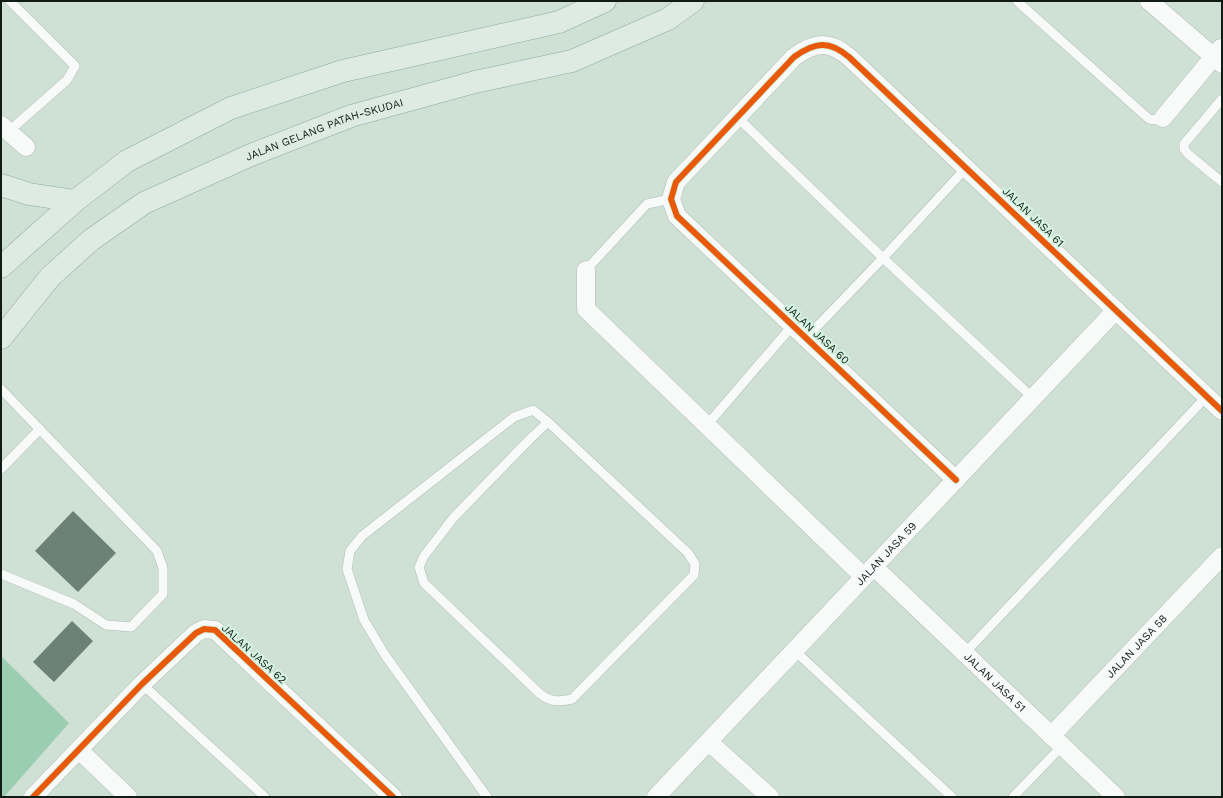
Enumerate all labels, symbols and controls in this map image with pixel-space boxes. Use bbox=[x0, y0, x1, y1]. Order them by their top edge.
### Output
street label: JALAN GELANG PATAH-SKUDAI bbox=[243, 96, 404, 163]
street label: JALAN JASA 61 bbox=[1000, 184, 1066, 250]
street label: JALAN JASA 60 bbox=[782, 301, 852, 367]
street label: JALAN JASA 59 bbox=[853, 519, 919, 588]
street label: JALAN JASA 58 bbox=[1103, 612, 1170, 681]
street label: JALAN JASA 62 bbox=[219, 622, 289, 686]
street label: JALAN JASA 51 bbox=[962, 650, 1029, 714]

